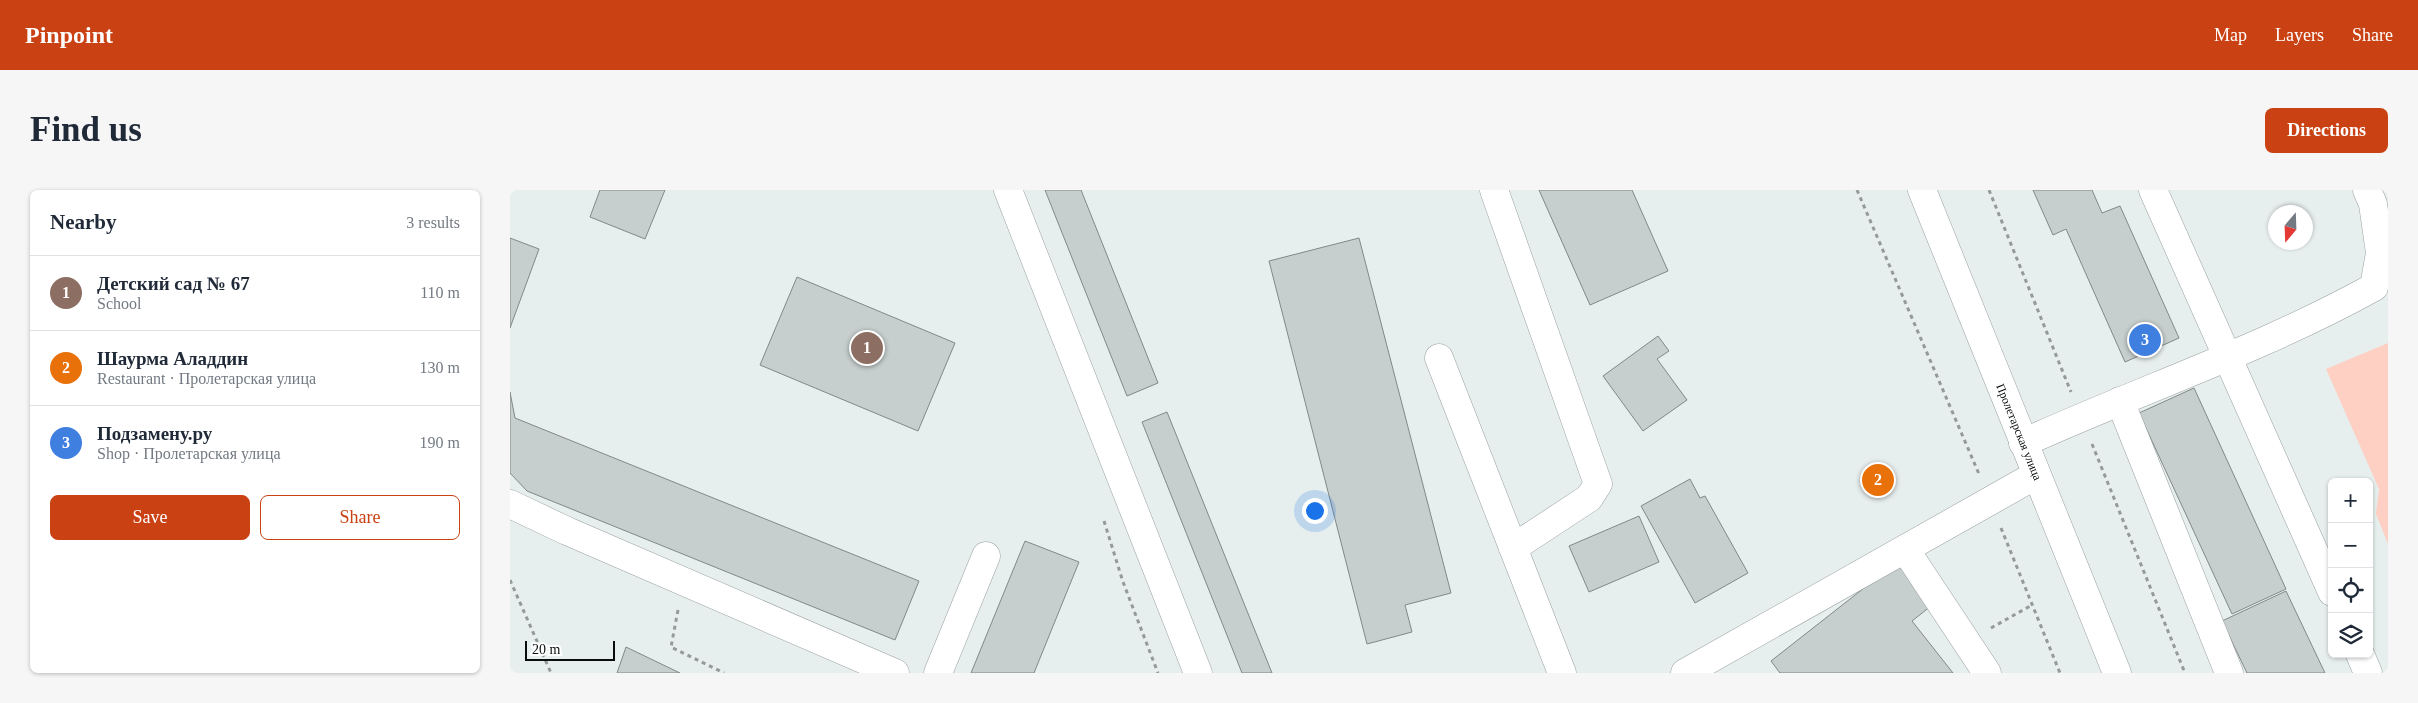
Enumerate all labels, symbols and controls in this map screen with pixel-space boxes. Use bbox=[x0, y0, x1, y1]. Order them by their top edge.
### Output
text: Pinpoint bbox=[25, 22, 113, 48]
text: Map bbox=[2214, 25, 2247, 45]
text: Layers bbox=[2275, 25, 2324, 45]
text: Share bbox=[2352, 25, 2393, 45]
button: Directions bbox=[2265, 108, 2388, 153]
text: Find us bbox=[30, 110, 142, 149]
north arrow bbox=[2268, 205, 2313, 250]
text: Nearby bbox=[50, 210, 117, 234]
text: 3 results bbox=[406, 214, 460, 231]
text: Детский сад № 67 bbox=[97, 273, 250, 294]
text: 1 bbox=[62, 284, 70, 301]
text: 110 m bbox=[420, 284, 460, 301]
text: School bbox=[97, 295, 141, 312]
pin: 3 bbox=[2129, 321, 2161, 359]
pin: 1 bbox=[851, 329, 883, 367]
text: Шаурма Аладдин bbox=[97, 348, 248, 369]
text: 2 bbox=[62, 359, 70, 376]
text: 130 m bbox=[420, 359, 460, 376]
text: Restaurant · Пролетарская улица bbox=[97, 370, 316, 387]
street label: Пролетарская улица bbox=[1993, 382, 2045, 483]
text: Подзамену.ру bbox=[97, 423, 212, 444]
text: 3 bbox=[62, 434, 70, 451]
text: 190 m bbox=[420, 434, 460, 451]
text: Shop · Пролетарская улица bbox=[97, 445, 281, 462]
pin: 2 bbox=[1862, 461, 1894, 499]
map controls bbox=[2328, 478, 2373, 658]
button: + bbox=[2328, 478, 2373, 523]
button: Save bbox=[50, 495, 250, 540]
button: Share bbox=[260, 495, 460, 540]
your location bbox=[1302, 498, 1328, 524]
button: − bbox=[2328, 523, 2373, 568]
button: locate bbox=[2328, 568, 2373, 613]
button: layers bbox=[2328, 613, 2373, 658]
scale bar bbox=[525, 638, 615, 661]
text: 20 m bbox=[532, 642, 560, 657]

